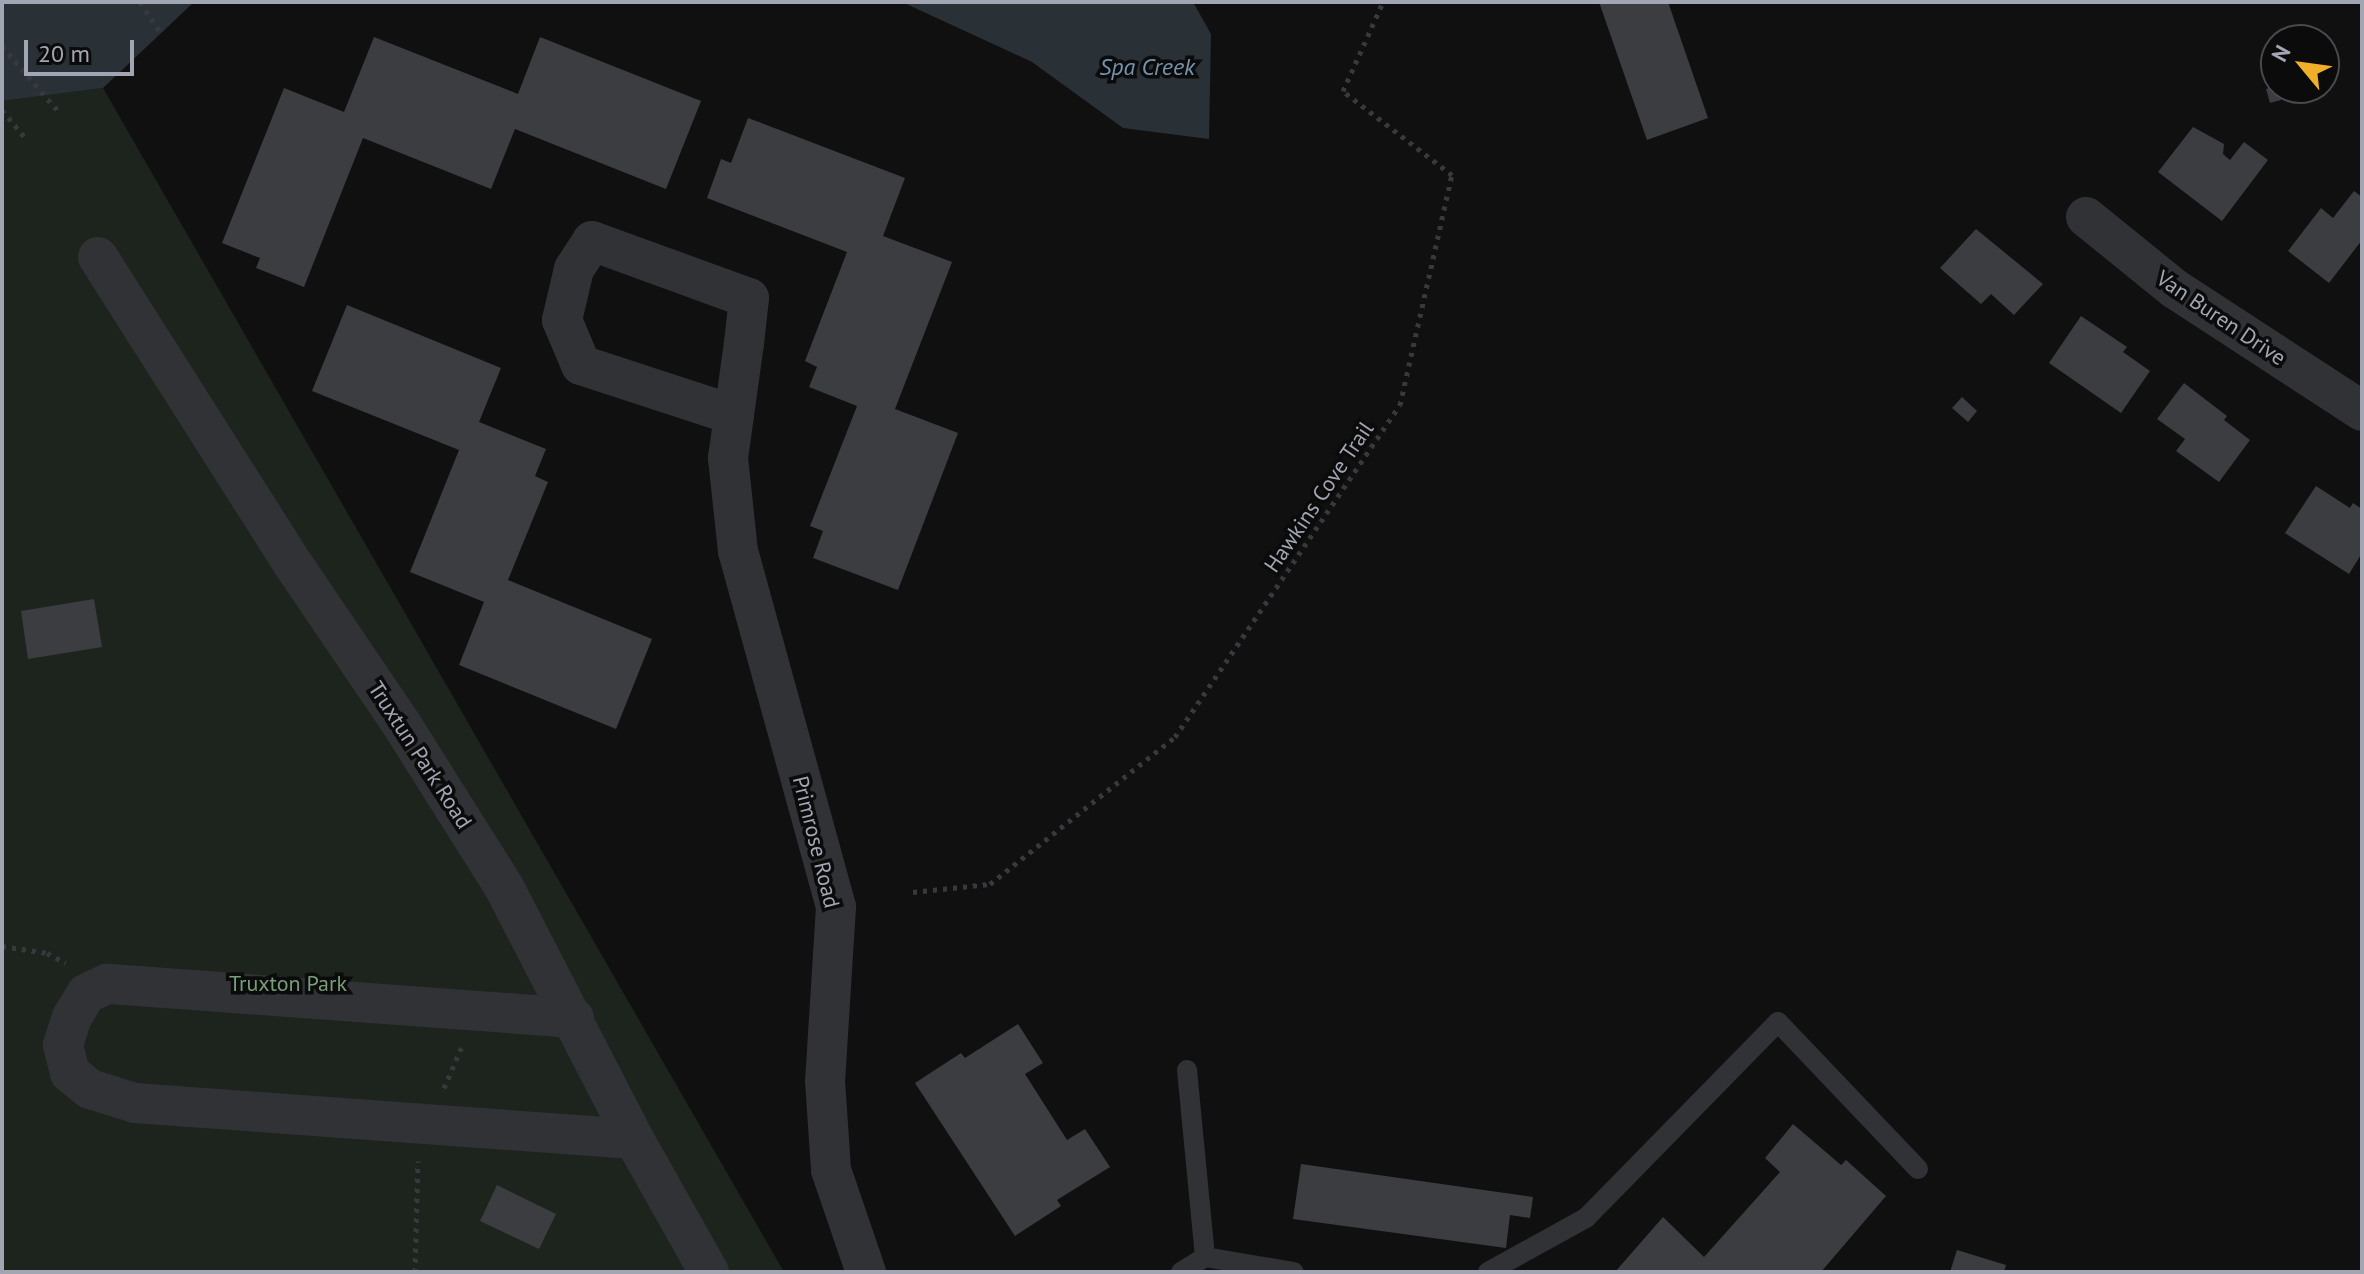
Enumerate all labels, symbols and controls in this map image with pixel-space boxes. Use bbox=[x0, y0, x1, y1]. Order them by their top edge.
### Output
scale bar bbox=[28, 24, 138, 74]
north arrow bbox=[2260, 24, 2340, 104]
text: 20 m bbox=[38, 38, 90, 69]
text: N bbox=[2265, 40, 2297, 66]
water label: Spa Creek bbox=[1099, 53, 1195, 81]
street label: Van Buren Drive bbox=[2151, 265, 2291, 371]
street label: Hawkins Cove Trail bbox=[1259, 416, 1379, 578]
street label: Truxtun Park Road bbox=[362, 676, 478, 834]
street label: Primrose Road bbox=[787, 773, 845, 911]
park label: Truxton Park bbox=[229, 971, 347, 997]

